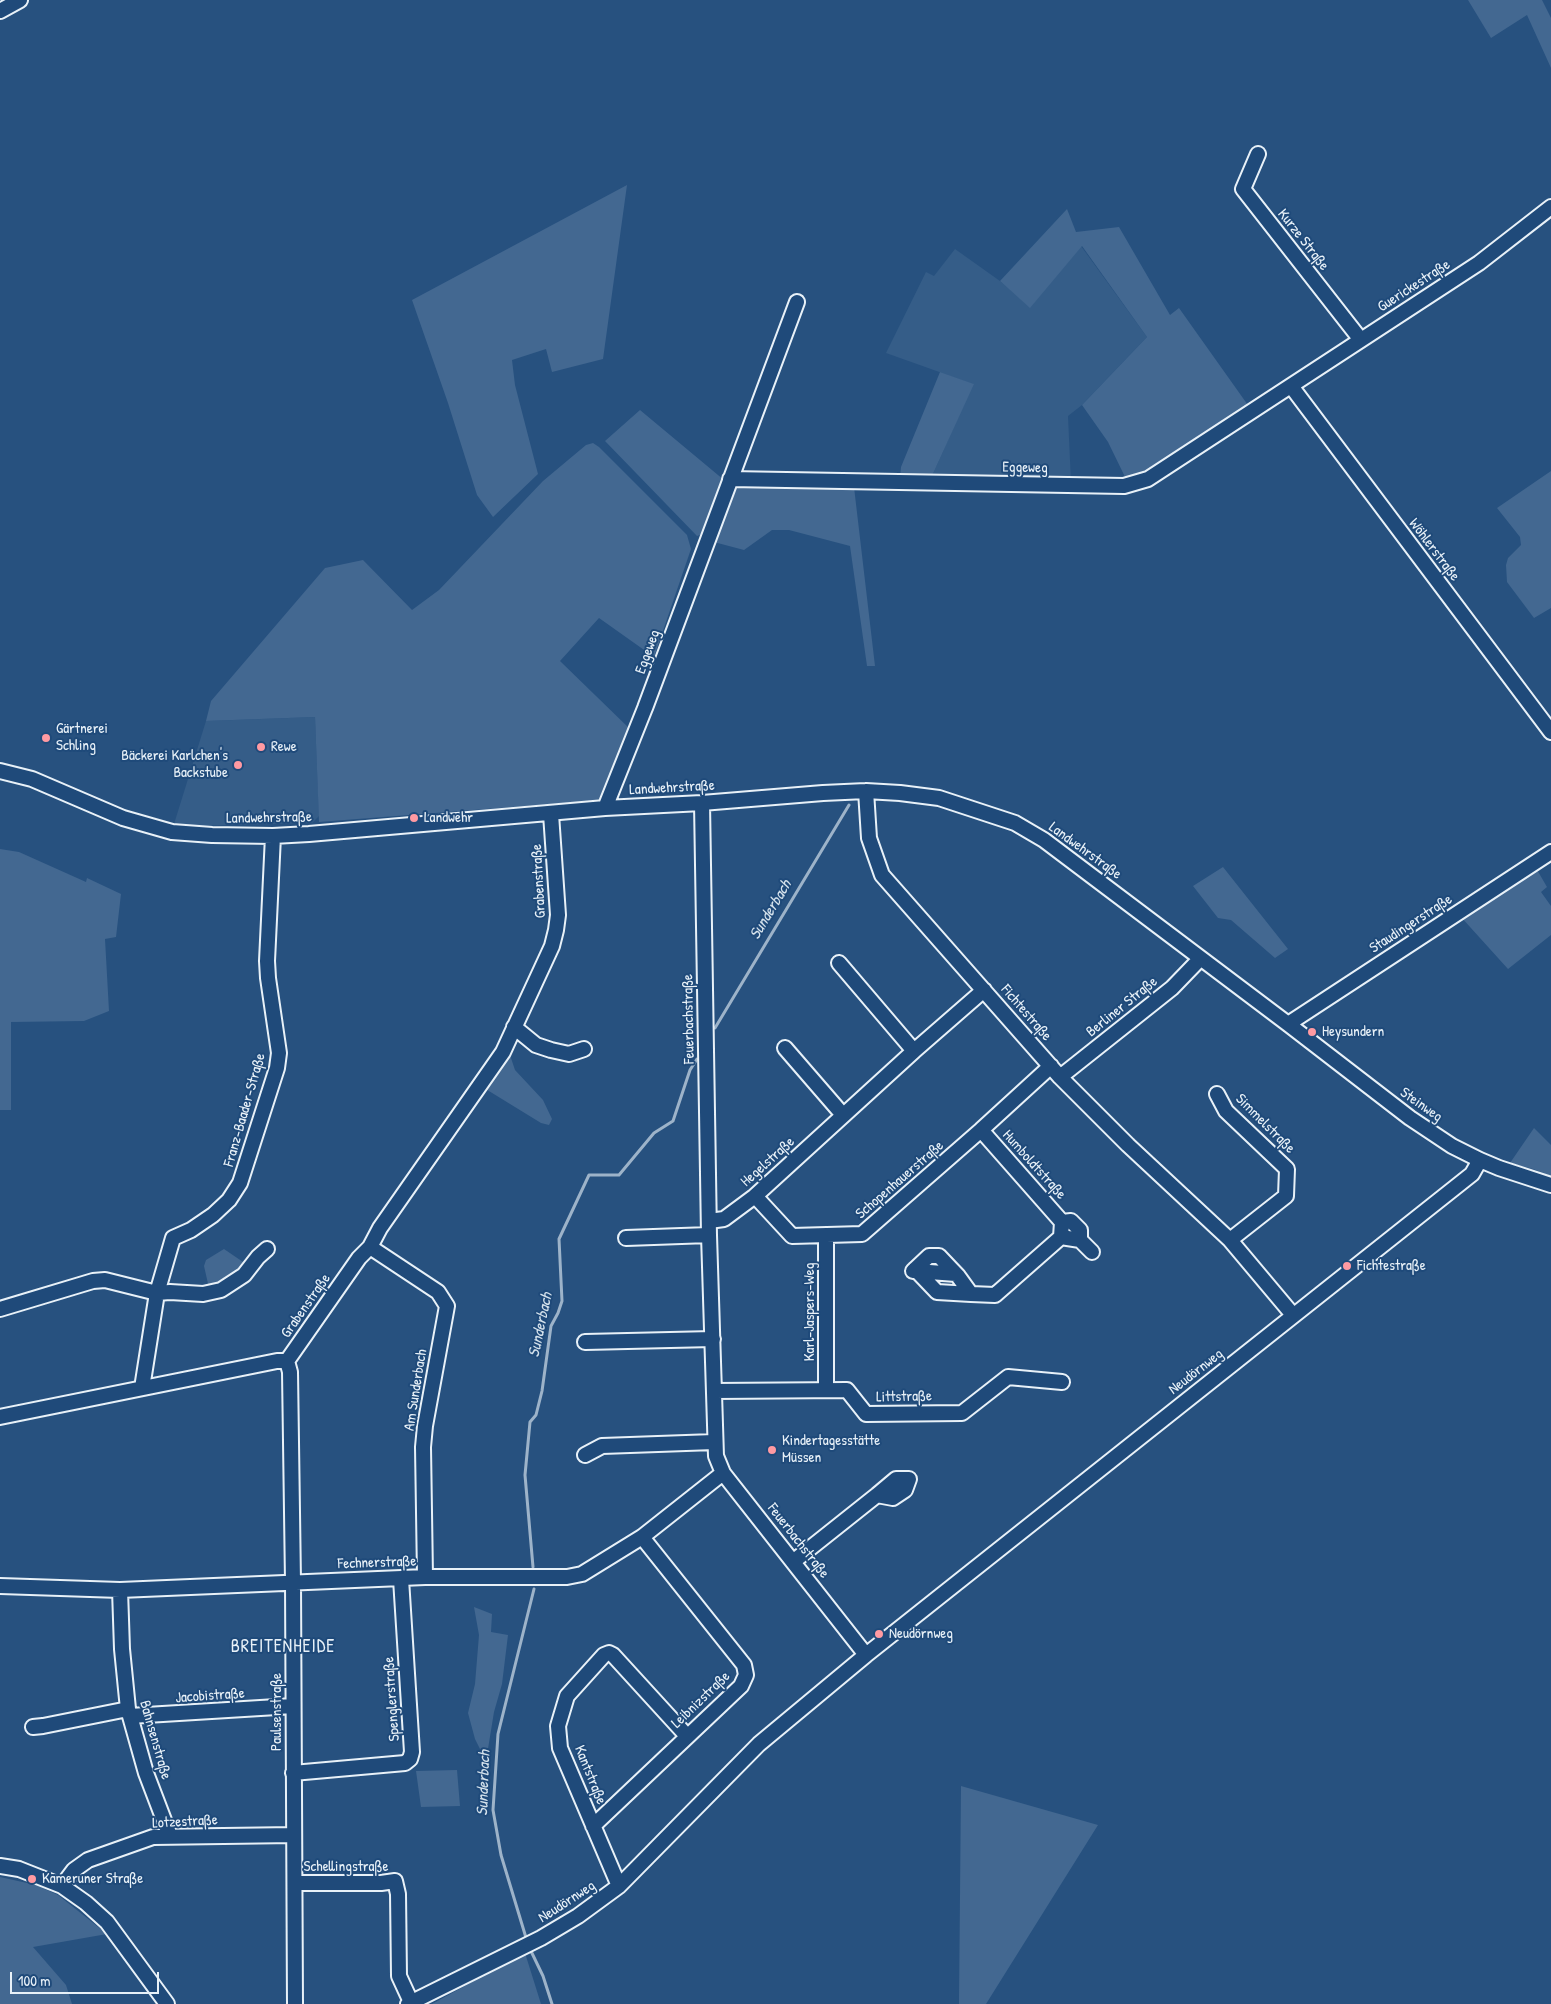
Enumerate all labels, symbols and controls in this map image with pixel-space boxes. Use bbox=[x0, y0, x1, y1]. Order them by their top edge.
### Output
street label: Kurze Straße bbox=[1273, 206, 1333, 274]
street label: Guerickestraße bbox=[1374, 256, 1454, 316]
street label: Eggeweg bbox=[1002, 459, 1048, 477]
street label: Wöhlerstraße bbox=[1405, 515, 1463, 585]
street label: Eggeweg bbox=[632, 628, 664, 676]
place label: Gärtnerei Schling bbox=[56, 720, 108, 755]
marker: Gärtnerei Schling bbox=[40, 732, 52, 744]
place label: Rewe bbox=[271, 738, 297, 756]
marker: Rewe bbox=[255, 741, 267, 753]
place label: Bäckerei Karlchen's Backstube bbox=[121, 747, 228, 782]
marker: Bäckerei Karlchen's Backstube bbox=[232, 759, 244, 771]
street label: Landwehrstraße bbox=[629, 777, 715, 799]
street label: Landwehrstraße bbox=[226, 808, 312, 828]
place label: Landwehr bbox=[424, 809, 473, 827]
marker: Landwehr bbox=[408, 812, 420, 824]
street label: Landwehrstraße bbox=[1045, 819, 1125, 883]
street label: Grabenstraße bbox=[528, 843, 550, 919]
water label: Sunderbach bbox=[746, 877, 796, 943]
street label: Staudingerstraße bbox=[1366, 891, 1456, 957]
street label: Berliner Straße bbox=[1083, 973, 1161, 1041]
street label: Feuerbachstraße bbox=[679, 974, 699, 1064]
street label: Fichtestraße bbox=[997, 981, 1055, 1045]
place label: Heysundern bbox=[1322, 1023, 1384, 1041]
marker: Heysundern bbox=[1306, 1026, 1318, 1038]
street label: Franz-Baader-Straße bbox=[220, 1051, 270, 1169]
street label: Steinweg bbox=[1396, 1084, 1446, 1126]
street label: Simmelstraße bbox=[1231, 1090, 1299, 1158]
street label: Humboldtstraße bbox=[998, 1127, 1070, 1203]
street label: Hegelstraße bbox=[737, 1133, 799, 1191]
street label: Schopenhauerstraße bbox=[852, 1137, 948, 1223]
place label: Fichtestraße bbox=[1357, 1257, 1426, 1275]
marker: Fichtestraße bbox=[1341, 1260, 1353, 1272]
street label: Karl-Jaspers-Weg bbox=[801, 1263, 819, 1361]
street label: Grabenstraße bbox=[277, 1270, 335, 1342]
water label: Sunderbach bbox=[525, 1291, 557, 1359]
street label: Neudörnweg bbox=[1165, 1345, 1227, 1399]
street label: Am Sunderbach bbox=[401, 1348, 431, 1432]
street label: Littstraße bbox=[876, 1388, 932, 1406]
place label: Kindertagesstätte Müssen bbox=[782, 1432, 880, 1467]
marker: Kindertagesstätte Müssen bbox=[766, 1444, 778, 1456]
street label: Feuerbachstraße bbox=[763, 1500, 833, 1582]
street label: Fechnerstraße bbox=[337, 1553, 417, 1573]
place label: Neudörnweg bbox=[889, 1625, 953, 1643]
marker: Neudörnweg bbox=[873, 1628, 885, 1640]
district label: BREITENHEIDE bbox=[229, 1636, 337, 1658]
street label: Spenglerstraße bbox=[380, 1656, 404, 1742]
street label: Leibnizstraße bbox=[668, 1668, 734, 1732]
street label: Paulsenstraße bbox=[268, 1673, 286, 1751]
street label: Jacobistraße bbox=[175, 1685, 245, 1707]
street label: Bahnsenstraße bbox=[135, 1698, 175, 1782]
street label: Kantstraße bbox=[570, 1743, 610, 1807]
water label: Sunderbach bbox=[473, 1750, 495, 1816]
street label: Lotzestraße bbox=[152, 1811, 218, 1833]
street label: Schellingstraße bbox=[304, 1858, 388, 1876]
place label: Kameruner Straße bbox=[42, 1870, 143, 1888]
marker: Kameruner Straße bbox=[26, 1873, 38, 1885]
street label: Neudörnweg bbox=[535, 1877, 599, 1927]
scale bar bbox=[12, 1962, 161, 1994]
text: 100 m bbox=[18, 1970, 51, 1991]

